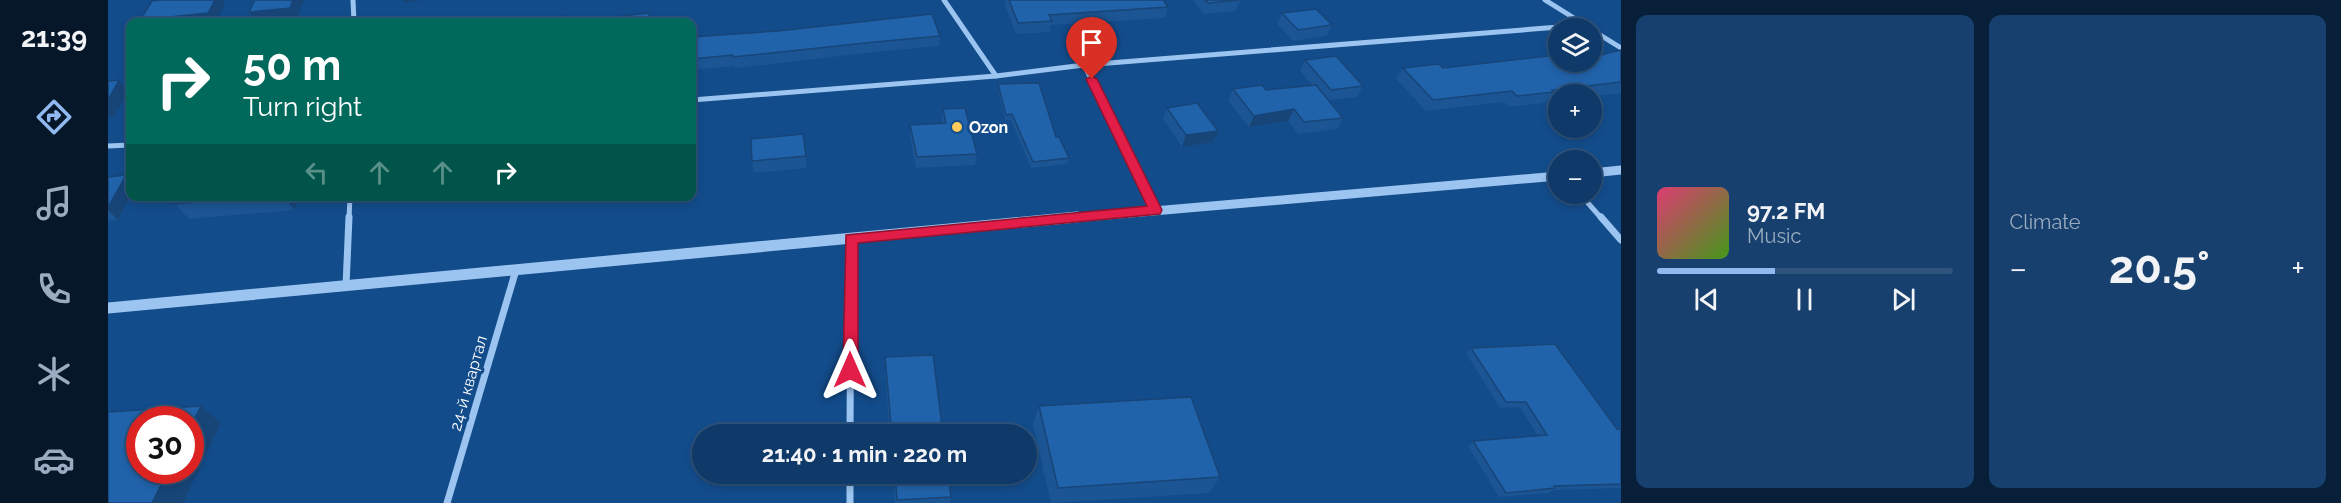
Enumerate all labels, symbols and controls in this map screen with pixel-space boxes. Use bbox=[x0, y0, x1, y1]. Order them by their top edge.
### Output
pin bbox=[1066, 17, 1117, 79]
map controls bbox=[1548, 18, 1602, 204]
button: layers bbox=[1548, 18, 1602, 72]
text: 21:39 bbox=[21, 22, 87, 53]
icon: arrive bbox=[1075, 26, 1108, 59]
text: 50 m bbox=[243, 41, 341, 90]
icon: right bbox=[144, 42, 222, 120]
button: + bbox=[1548, 84, 1602, 138]
text: Turn right bbox=[243, 91, 362, 122]
icon: directions bbox=[33, 96, 75, 138]
place label: Ozon bbox=[969, 118, 1008, 137]
marker: Ozon bbox=[950, 120, 964, 134]
button: − bbox=[1548, 150, 1602, 204]
icon: left bbox=[300, 156, 333, 189]
icon: ahead bbox=[363, 156, 396, 189]
icon: ahead bbox=[426, 156, 459, 189]
icon: right bbox=[489, 156, 522, 189]
icon: music bbox=[33, 182, 75, 224]
text: 97.2 FM bbox=[1747, 198, 1825, 224]
text: Climate bbox=[2010, 210, 2081, 234]
text: Music bbox=[1747, 224, 1801, 248]
text: 20.5° bbox=[2109, 241, 2210, 294]
text: − bbox=[2010, 249, 2027, 288]
text: + bbox=[2291, 249, 2305, 288]
icon: phone bbox=[33, 268, 75, 310]
icon: previous bbox=[1690, 283, 1723, 316]
icon: pause bbox=[1788, 283, 1821, 316]
icon: next bbox=[1887, 283, 1920, 316]
street label: 24-й квартал bbox=[446, 333, 491, 433]
position arrow bbox=[818, 338, 882, 402]
icon: climate bbox=[33, 353, 75, 395]
speed limit sign: 30 bbox=[126, 406, 204, 484]
icon: car bbox=[33, 439, 75, 481]
text: 21:40 · 1 min · 220 m bbox=[762, 441, 967, 467]

